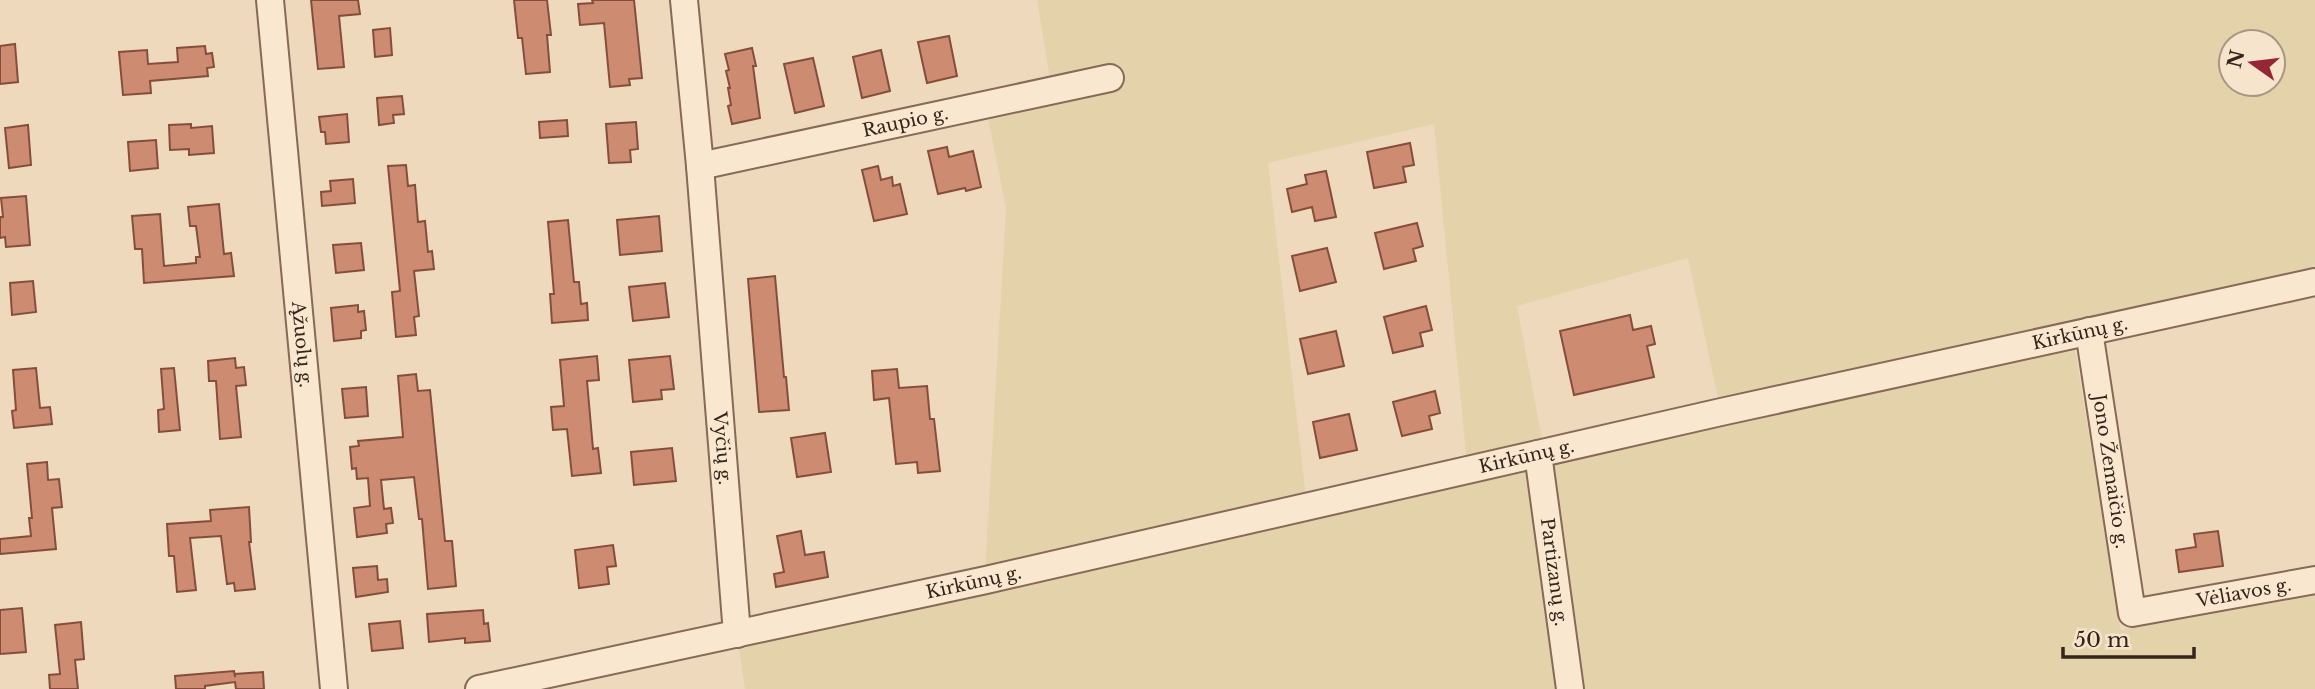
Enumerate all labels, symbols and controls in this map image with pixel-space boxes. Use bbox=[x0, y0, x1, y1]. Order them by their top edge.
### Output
north arrow bbox=[2217, 28, 2287, 98]
text: N bbox=[2223, 47, 2249, 70]
street label: Raupio g. bbox=[860, 102, 950, 142]
street label: Ąžuolų g. bbox=[287, 299, 317, 389]
street label: Kirkūnų g. bbox=[2030, 312, 2130, 355]
street label: Jono Žemaičio g. bbox=[2087, 391, 2133, 550]
street label: Vyčių g. bbox=[708, 410, 736, 486]
street label: Kirkūnų g. bbox=[1477, 435, 1576, 478]
street label: Partizanų g. bbox=[1536, 516, 1572, 627]
street label: Kirkūnų g. bbox=[924, 561, 1024, 604]
street label: Vėliavos g. bbox=[2194, 573, 2293, 612]
scale bar bbox=[2063, 616, 2194, 660]
text: 50 m bbox=[2074, 627, 2130, 653]

